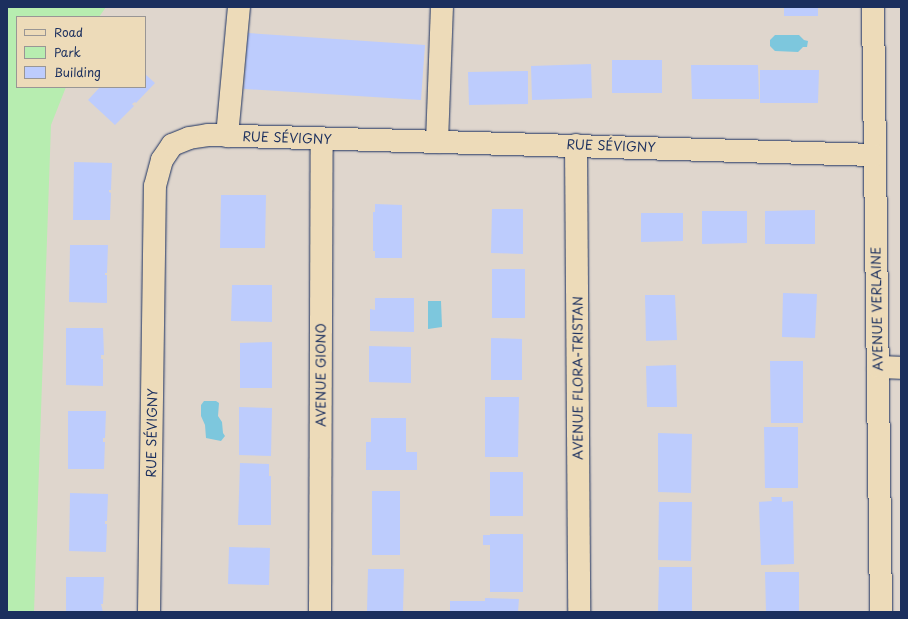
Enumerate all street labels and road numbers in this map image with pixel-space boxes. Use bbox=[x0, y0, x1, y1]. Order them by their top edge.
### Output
street label: RUE SÉVIGNY bbox=[242, 129, 332, 147]
street label: RUE SÉVIGNY bbox=[566, 137, 656, 155]
street label: AVENUE VERLAINE bbox=[868, 247, 886, 371]
street label: AVENUE FLORA-TRISTAN bbox=[570, 296, 586, 460]
street label: AVENUE GIONO bbox=[313, 323, 329, 427]
street label: RUE SÉVIGNY bbox=[143, 388, 161, 478]

